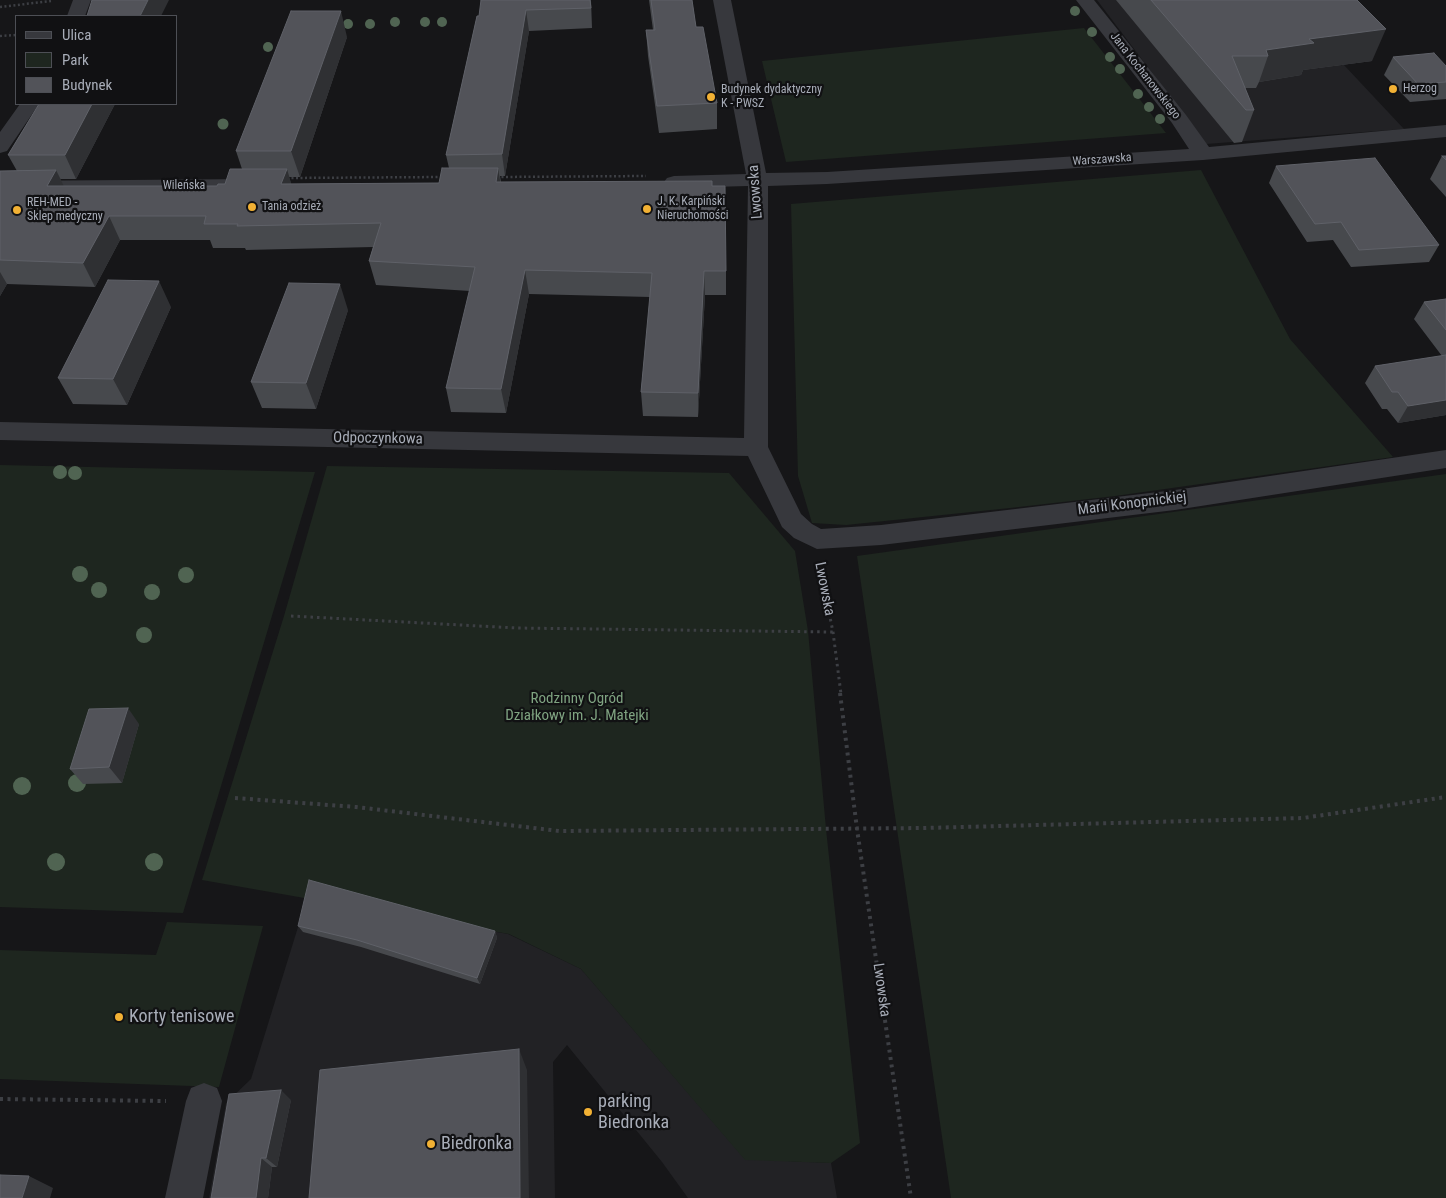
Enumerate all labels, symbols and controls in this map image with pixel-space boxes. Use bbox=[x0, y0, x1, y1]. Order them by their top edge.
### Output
legend bbox=[15, 15, 178, 105]
text: Ulica bbox=[62, 26, 91, 44]
street label: Jana Kochanowskiego bbox=[1107, 30, 1183, 122]
text: Park bbox=[62, 51, 89, 69]
text: Budynek bbox=[62, 76, 112, 94]
place label: Herzog bbox=[1403, 82, 1437, 96]
place label: Budynek dydaktyczny K - PWSZ bbox=[721, 83, 822, 111]
marker: Herzog bbox=[1387, 83, 1399, 95]
marker: Budynek dydaktyczny K - PWSZ bbox=[705, 91, 717, 103]
street label: Warszawska bbox=[1072, 151, 1132, 169]
street label: Lwowska bbox=[745, 164, 767, 220]
street label: Wileńska bbox=[163, 179, 205, 193]
place label: J. K. Karpiński Nieruchomości bbox=[657, 195, 728, 223]
place label: REH-MED - Sklep medyczny bbox=[27, 196, 103, 224]
place label: Tania odzież bbox=[262, 200, 321, 214]
marker: Tania odzież bbox=[246, 201, 258, 213]
marker: J. K. Karpiński Nieruchomości bbox=[641, 203, 653, 215]
marker: REH-MED - Sklep medyczny bbox=[11, 204, 23, 216]
street label: Odpoczynkowa bbox=[333, 429, 423, 449]
street label: Marii Konopnickiej bbox=[1077, 488, 1187, 520]
street label: Lwowska bbox=[810, 561, 838, 617]
park label: Rodzinny Ogród Działkowy im. J. Matejki bbox=[505, 690, 649, 725]
street label: Lwowska bbox=[868, 962, 894, 1018]
place label: Korty tenisowe bbox=[129, 1006, 234, 1028]
marker: Korty tenisowe bbox=[113, 1011, 125, 1023]
place label: parking Biedronka bbox=[598, 1091, 669, 1134]
marker: parking Biedronka bbox=[582, 1106, 594, 1118]
place label: Biedronka bbox=[441, 1133, 512, 1155]
marker: Biedronka bbox=[425, 1138, 437, 1150]

